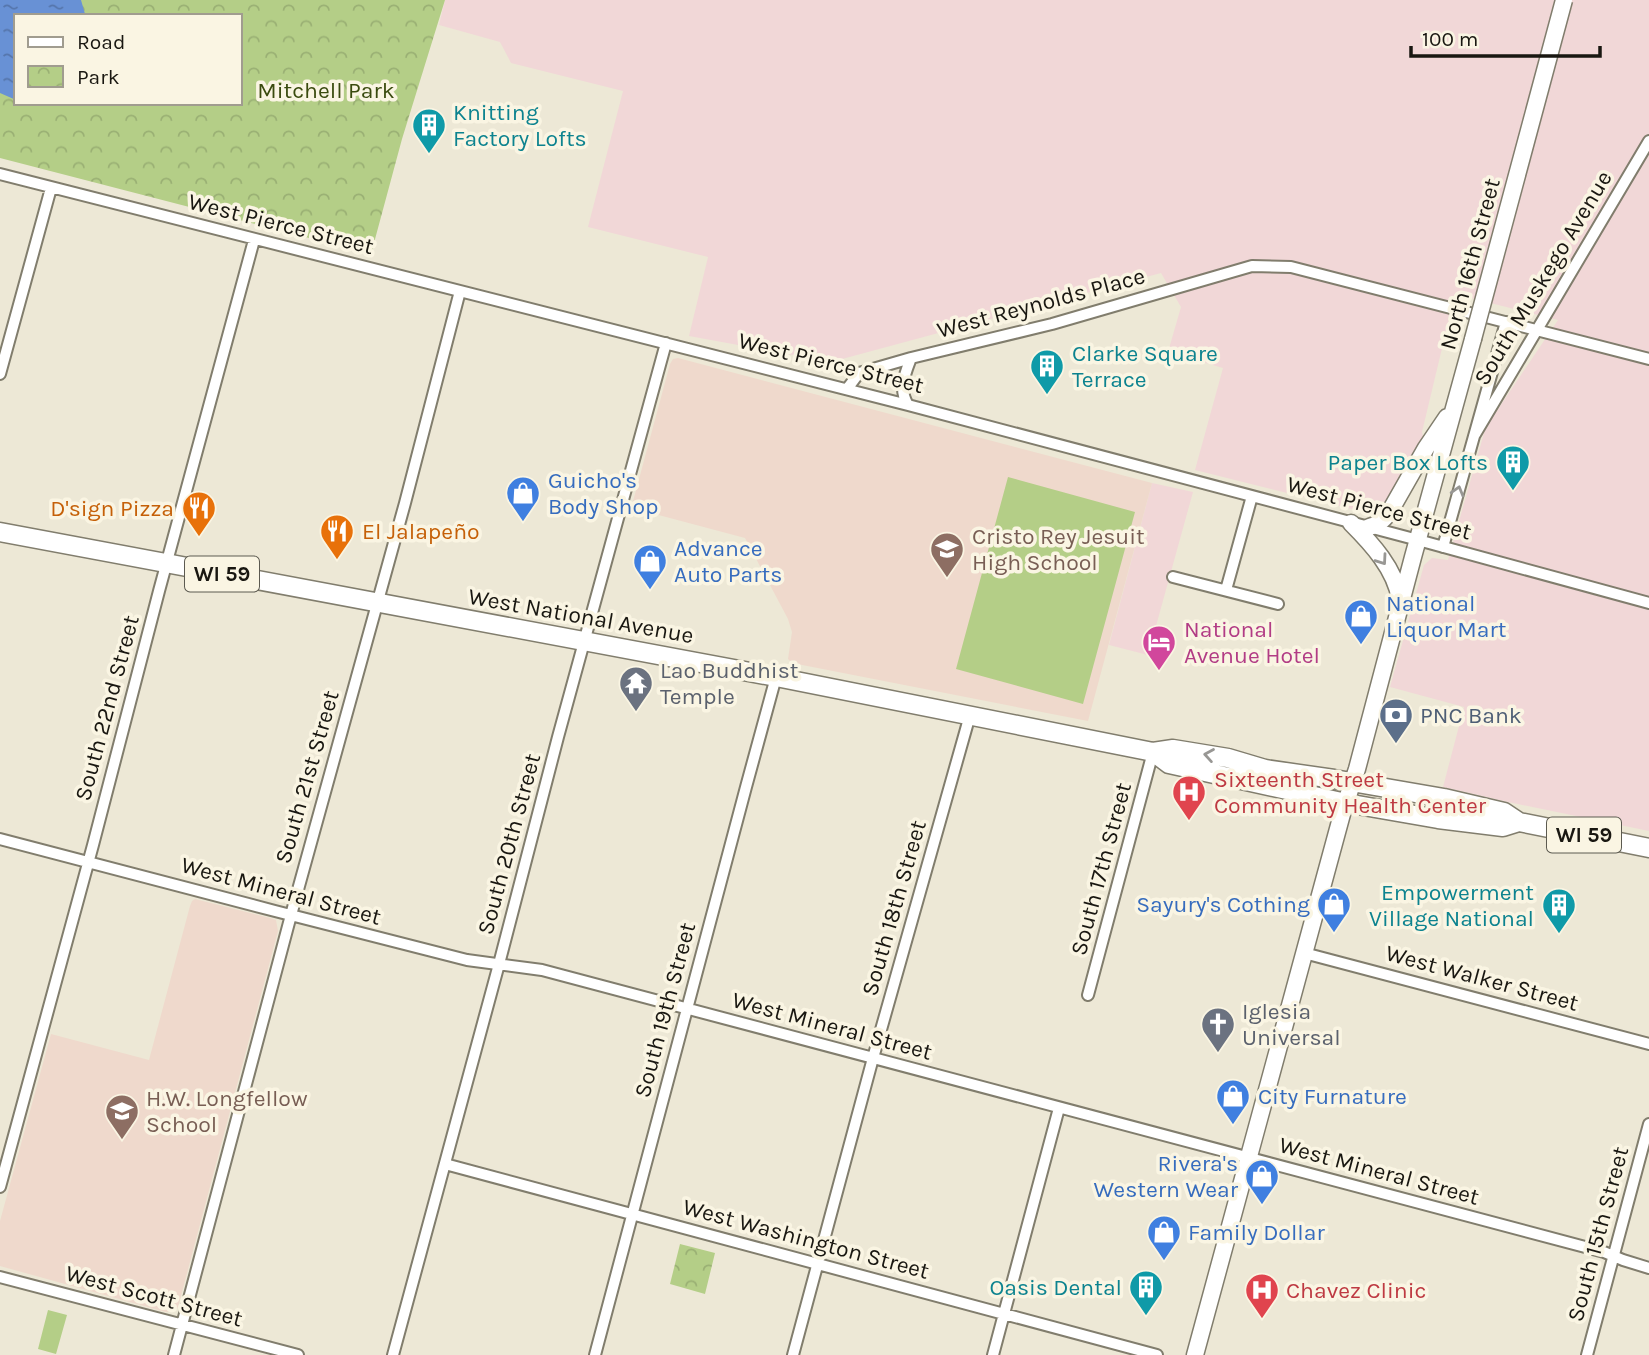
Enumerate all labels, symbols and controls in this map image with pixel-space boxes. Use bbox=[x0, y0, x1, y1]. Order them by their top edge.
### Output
legend bbox=[14, 14, 242, 105]
scale bar bbox=[1411, 14, 1600, 58]
text: 100 m bbox=[1422, 27, 1479, 51]
text: Road bbox=[77, 30, 125, 54]
text: Park bbox=[77, 65, 120, 89]
park label: Mitchell Park bbox=[257, 77, 395, 104]
place label: Knitting Factory Lofts bbox=[453, 99, 587, 152]
building icon: Knitting Factory Lofts bbox=[410, 106, 448, 155]
street label: South Muskego Avenue bbox=[1468, 166, 1618, 390]
street label: North 16th Street bbox=[1434, 175, 1506, 353]
street label: West Pierce Street bbox=[186, 188, 377, 260]
street label: West Reynolds Place bbox=[934, 262, 1148, 344]
street label: West Pierce Street bbox=[736, 327, 927, 399]
place label: Clarke Square Terrace bbox=[1072, 340, 1218, 393]
building icon: Clarke Square Terrace bbox=[1028, 347, 1066, 396]
building icon: Paper Box Lofts bbox=[1494, 443, 1532, 492]
place label: Paper Box Lofts bbox=[1328, 449, 1488, 476]
place label: Guicho's Body Shop bbox=[548, 467, 658, 520]
street label: West Pierce Street bbox=[1284, 470, 1475, 546]
shop icon: Guicho's Body Shop bbox=[504, 474, 542, 523]
one-way arrow bbox=[1450, 486, 1465, 498]
restaurant icon: D'sign Pizza bbox=[180, 489, 218, 538]
place label: D'sign Pizza bbox=[50, 495, 174, 522]
restaurant icon: El Jalapeño bbox=[318, 512, 356, 561]
place label: El Jalapeño bbox=[362, 518, 480, 545]
place label: Cristo Rey Jesuit High School bbox=[972, 523, 1145, 576]
school or university icon: Cristo Rey Jesuit High School bbox=[928, 530, 966, 579]
place label: Advance Auto Parts bbox=[674, 535, 782, 588]
shop icon: Advance Auto Parts bbox=[631, 542, 669, 591]
one-way arrow bbox=[1374, 552, 1386, 565]
road number: WI 59 bbox=[185, 556, 259, 592]
street label: West National Avenue bbox=[466, 583, 696, 649]
place label: National Liquor Mart bbox=[1386, 590, 1507, 643]
shop icon: National Liquor Mart bbox=[1342, 597, 1380, 646]
street label: South 22nd Street bbox=[69, 612, 145, 804]
place label: National Avenue Hotel bbox=[1184, 616, 1320, 669]
hotel icon: National Avenue Hotel bbox=[1140, 623, 1178, 672]
place label: Lao Buddhist Temple bbox=[660, 657, 799, 710]
temple icon: Lao Buddhist Temple bbox=[617, 664, 655, 713]
street label: South 21st Street bbox=[269, 687, 345, 867]
bank icon: PNC Bank bbox=[1377, 696, 1415, 745]
place label: PNC Bank bbox=[1420, 702, 1522, 729]
one-way arrow bbox=[1203, 748, 1215, 763]
street label: South 20th Street bbox=[472, 750, 546, 938]
place label: Sixteenth Street Community Health Center bbox=[1214, 766, 1487, 819]
hospital icon: Sixteenth Street Community Health Center bbox=[1170, 773, 1208, 822]
street label: South 17th Street bbox=[1065, 779, 1137, 958]
street label: South 18th Street bbox=[856, 817, 932, 999]
road number: WI 59 bbox=[1547, 818, 1621, 852]
street label: West Mineral Street bbox=[178, 851, 384, 931]
place label: Empowerment Village National bbox=[1369, 879, 1534, 932]
shop icon: Sayury's Cothing bbox=[1315, 885, 1353, 934]
building icon: Empowerment Village National bbox=[1540, 886, 1578, 935]
place label: Sayury's Cothing bbox=[1136, 891, 1310, 918]
street label: South 19th Street bbox=[629, 919, 701, 1101]
street label: West Walker Street bbox=[1383, 939, 1582, 1017]
street label: West Mineral Street bbox=[729, 986, 935, 1066]
place label: Iglesia Universal bbox=[1242, 998, 1341, 1051]
church icon: Iglesia Universal bbox=[1199, 1005, 1237, 1054]
shop icon: City Furnature bbox=[1214, 1077, 1252, 1126]
place label: City Furnature bbox=[1258, 1083, 1407, 1110]
place label: H.W. Longfellow School bbox=[146, 1085, 308, 1138]
school or university icon: H.W. Longfellow School bbox=[103, 1092, 141, 1141]
street label: West Mineral Street bbox=[1276, 1131, 1482, 1211]
street label: South 15th Street bbox=[1562, 1143, 1634, 1324]
place label: Rivera's Western Wear bbox=[1094, 1150, 1239, 1203]
shop icon: Rivera's Western Wear bbox=[1243, 1157, 1281, 1206]
street label: West Washington Street bbox=[680, 1193, 932, 1285]
shop icon: Family Dollar bbox=[1145, 1213, 1183, 1262]
place label: Family Dollar bbox=[1188, 1219, 1325, 1246]
street label: West Scott Street bbox=[63, 1259, 246, 1333]
building icon: Oasis Dental bbox=[1127, 1268, 1165, 1317]
hospital icon: Chavez Clinic bbox=[1243, 1271, 1281, 1320]
place label: Oasis Dental bbox=[989, 1274, 1122, 1301]
place label: Chavez Clinic bbox=[1286, 1277, 1426, 1304]

